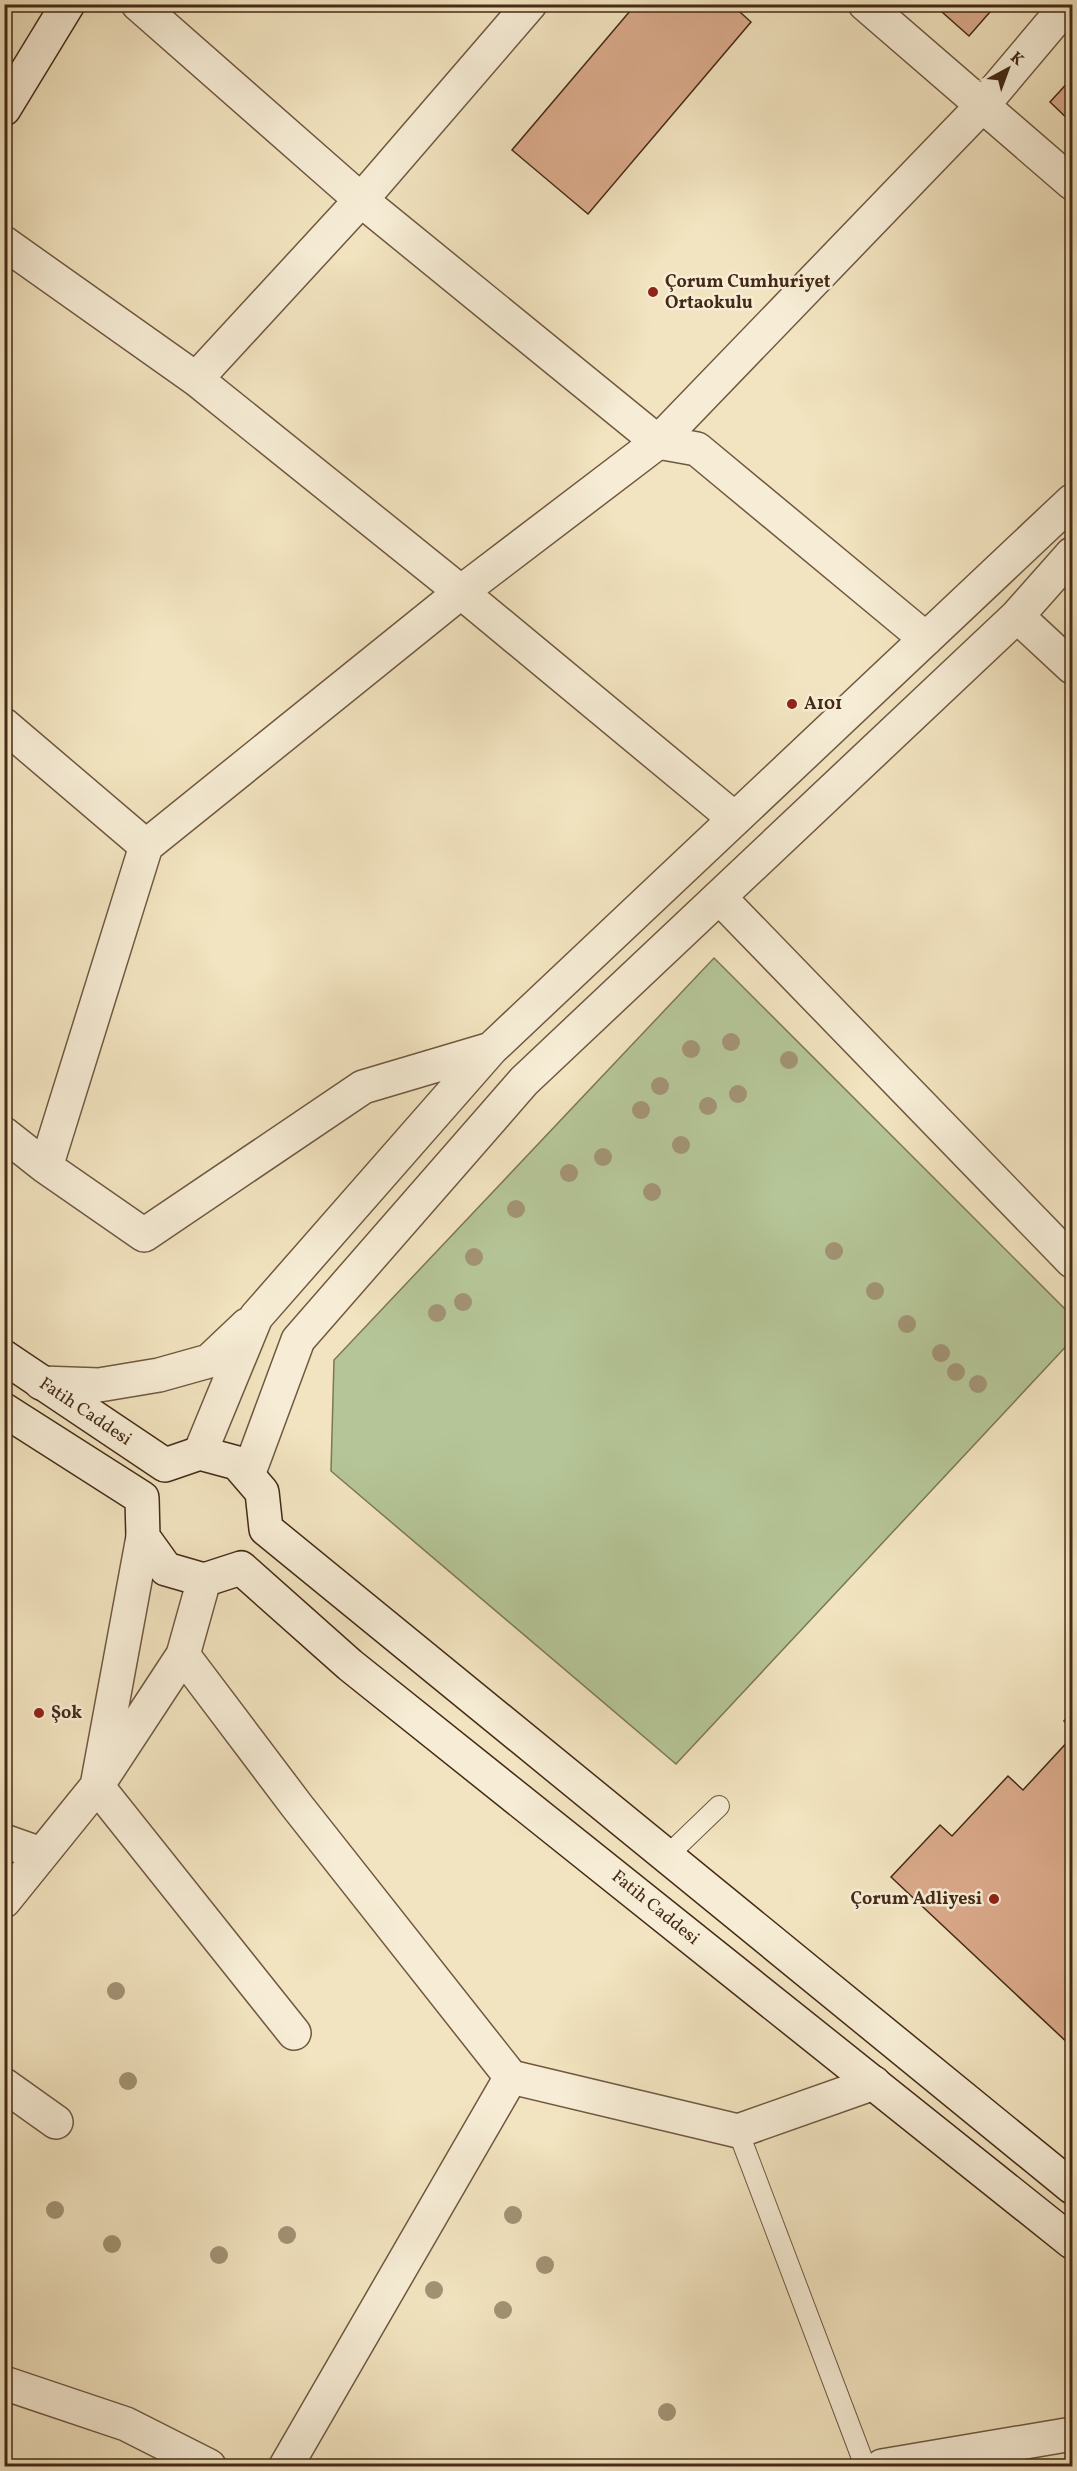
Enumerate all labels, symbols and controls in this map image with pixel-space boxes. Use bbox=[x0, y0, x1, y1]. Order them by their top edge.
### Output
north arrow bbox=[978, 39, 1038, 99]
text: K bbox=[1005, 47, 1028, 72]
place label: Çorum Cumhuriyet Ortaokulu bbox=[665, 270, 831, 316]
marker: Çorum Cumhuriyet Ortaokulu bbox=[646, 285, 660, 299]
place label: A101 bbox=[804, 692, 842, 717]
marker: A101 bbox=[785, 697, 799, 711]
street label: Fatih Caddesi bbox=[34, 1372, 136, 1452]
place label: Şok bbox=[51, 1701, 82, 1726]
marker: Şok bbox=[32, 1706, 46, 1720]
street label: Fatih Caddesi bbox=[606, 1865, 704, 1951]
place label: Çorum Adliyesi bbox=[850, 1887, 982, 1912]
marker: Çorum Adliyesi bbox=[987, 1892, 1001, 1906]

